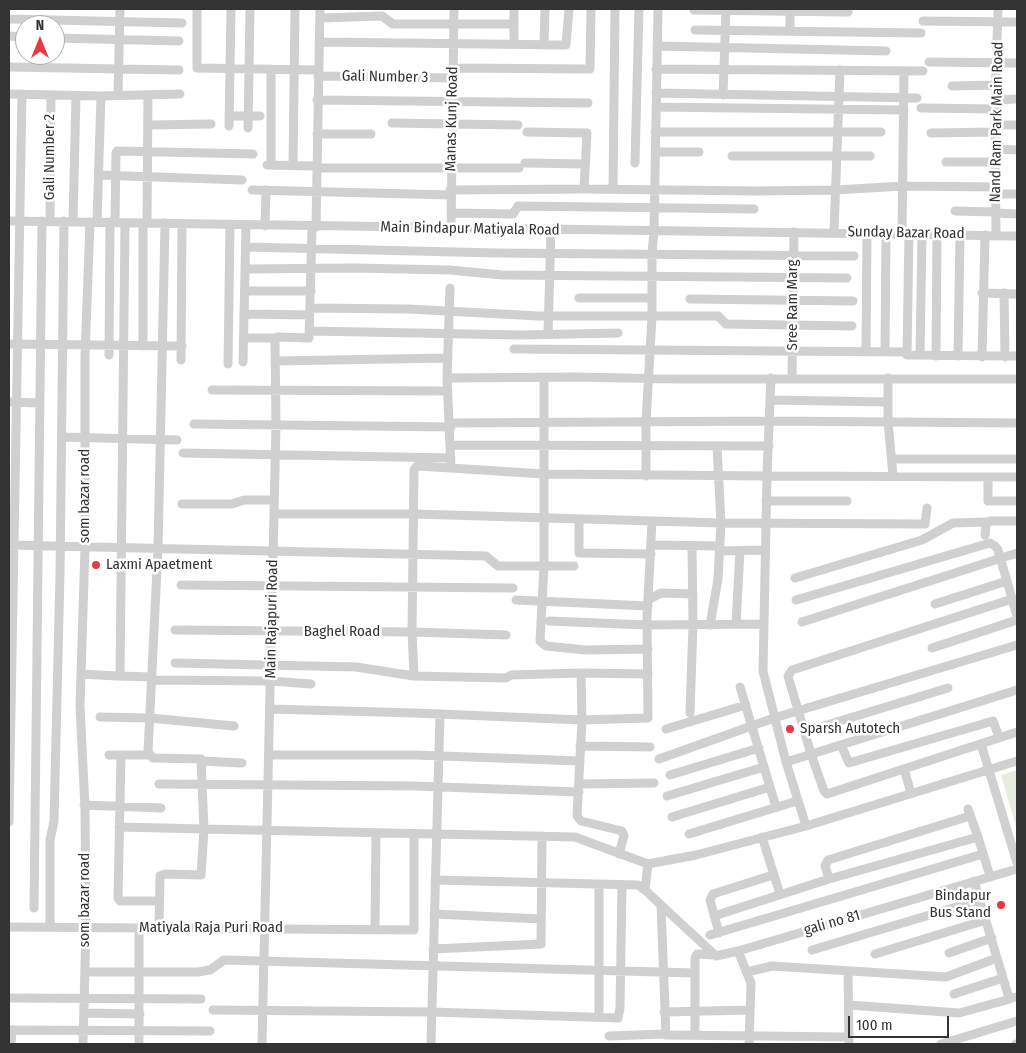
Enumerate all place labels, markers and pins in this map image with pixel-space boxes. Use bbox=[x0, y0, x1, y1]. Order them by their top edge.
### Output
place label: Laxmi Apaetment bbox=[106, 556, 212, 574]
marker: Laxmi Apaetment bbox=[90, 559, 102, 571]
place label: Sparsh Autotech bbox=[800, 720, 900, 738]
marker: Sparsh Autotech bbox=[784, 723, 796, 735]
place label: Bindapur Bus Stand bbox=[929, 887, 991, 922]
marker: Bindapur Bus Stand bbox=[995, 899, 1007, 911]

